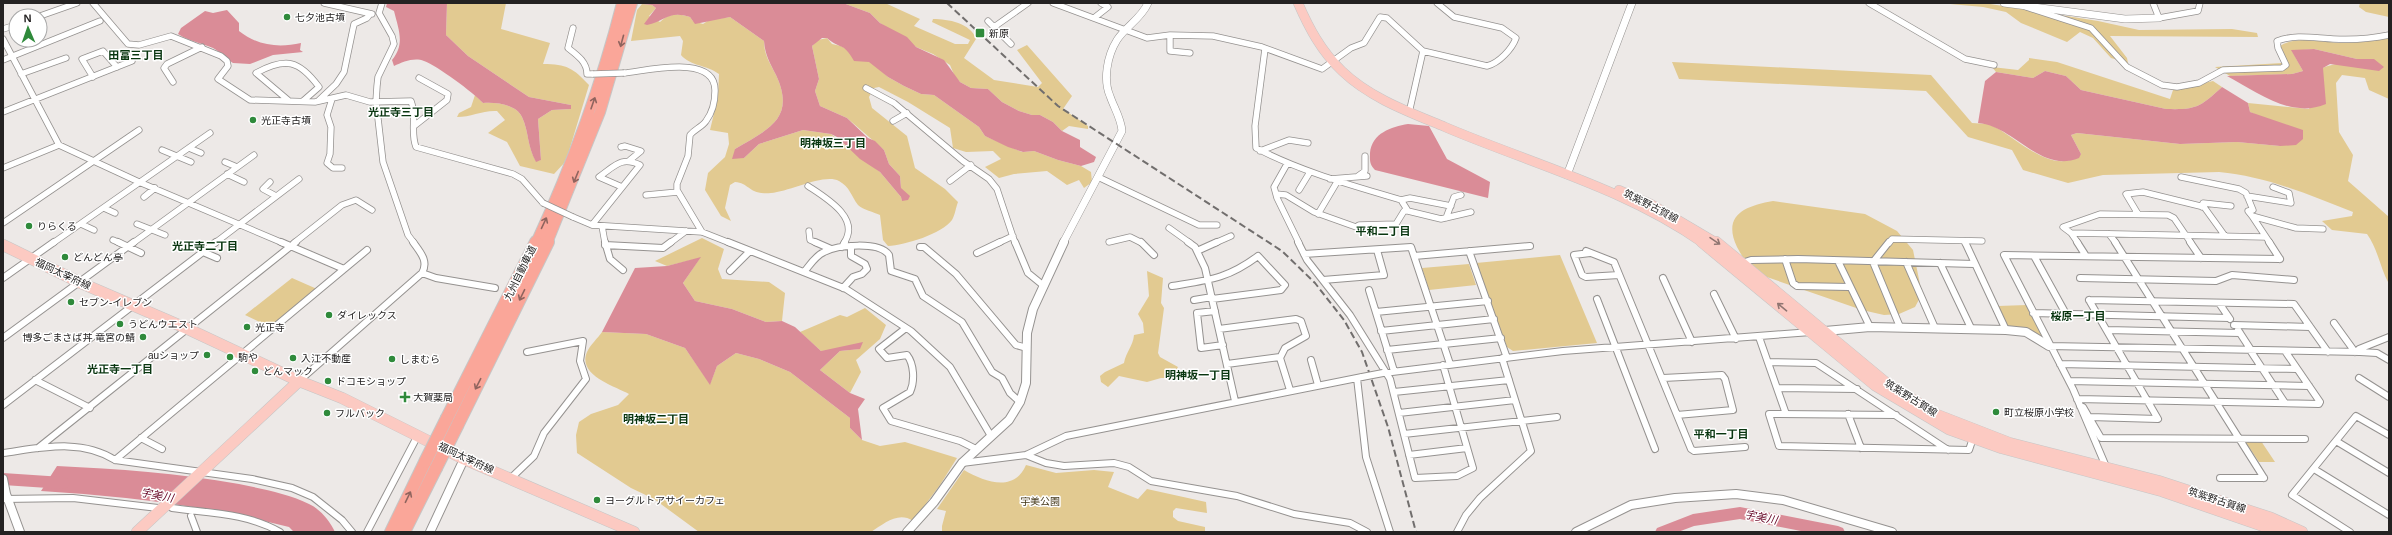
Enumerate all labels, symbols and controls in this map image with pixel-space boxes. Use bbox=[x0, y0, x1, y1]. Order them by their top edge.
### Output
north arrow bbox=[8, 8, 48, 48]
text: N bbox=[23, 12, 32, 24]
marker: 七夕池古墳 bbox=[282, 12, 292, 22]
place label: 七夕池古墳 bbox=[295, 12, 345, 23]
marker: 新原 bbox=[974, 27, 986, 39]
place label: 新原 bbox=[989, 28, 1009, 39]
one-way arrow bbox=[618, 34, 626, 47]
district label: 田富三丁目 bbox=[109, 49, 164, 61]
one-way arrow bbox=[590, 97, 597, 110]
district label: 光正寺三丁目 bbox=[368, 106, 434, 118]
marker: 光正寺古墳 bbox=[248, 115, 258, 125]
place label: 光正寺古墳 bbox=[261, 115, 311, 126]
district label: 明神坂三丁目 bbox=[800, 137, 866, 149]
one-way arrow bbox=[571, 170, 579, 182]
street label: 筑紫野古賀線 bbox=[1622, 187, 1680, 225]
one-way arrow bbox=[541, 218, 548, 230]
marker: りらくる bbox=[24, 221, 34, 231]
place label: りらくる bbox=[37, 221, 77, 232]
district label: 平和二丁目 bbox=[1356, 225, 1411, 237]
one-way arrow bbox=[1709, 237, 1720, 245]
district label: 光正寺二丁目 bbox=[172, 240, 238, 252]
street label: 九州自動車道 bbox=[502, 244, 538, 302]
marker: どんどん亭 bbox=[60, 252, 70, 262]
place label: どんどん亭 bbox=[73, 252, 123, 263]
street label: 福岡太宰府線 bbox=[33, 256, 93, 292]
one-way arrow bbox=[518, 289, 525, 301]
marker: セブン-イレブン bbox=[66, 297, 76, 307]
place label: セブン-イレブン bbox=[79, 297, 152, 308]
one-way arrow bbox=[1777, 303, 1788, 312]
marker: ダイレックス bbox=[324, 310, 334, 320]
place label: ダイレックス bbox=[337, 310, 397, 321]
district label: 桜原一丁目 bbox=[2051, 310, 2106, 322]
marker: うどんウエスト bbox=[115, 319, 125, 329]
place label: うどんウエスト bbox=[128, 319, 198, 330]
marker: 光正寺 bbox=[242, 322, 252, 332]
place label: 光正寺 bbox=[255, 322, 285, 333]
place label: 博多ごまさば丼 竜宮の鯖 bbox=[22, 332, 135, 343]
marker: 博多ごまさば丼 竜宮の鯖 bbox=[138, 332, 148, 342]
place label: auショップ bbox=[148, 350, 199, 361]
marker: auショップ bbox=[202, 350, 212, 360]
marker: 駒や bbox=[225, 352, 235, 362]
place label: 駒や bbox=[238, 352, 258, 363]
marker: 入江不動産 bbox=[288, 353, 298, 363]
place label: 入江不動産 bbox=[301, 353, 351, 364]
marker: しまむら bbox=[387, 354, 397, 364]
place label: しまむら bbox=[400, 354, 440, 365]
district label: 光正寺一丁目 bbox=[87, 363, 153, 375]
marker: どんマック bbox=[250, 366, 260, 376]
place label: どんマック bbox=[263, 366, 313, 377]
district label: 明神坂一丁目 bbox=[1165, 369, 1231, 381]
marker: ドコモショップ bbox=[323, 376, 333, 386]
place label: ドコモショップ bbox=[336, 376, 406, 387]
street label: 筑紫野古賀線 bbox=[1883, 377, 1939, 419]
one-way arrow bbox=[474, 378, 482, 390]
marker: 大賀薬局 bbox=[400, 392, 410, 402]
place label: 大賀薬局 bbox=[413, 392, 453, 403]
marker: 町立桜原小学校 bbox=[1991, 407, 2001, 417]
place label: 町立桜原小学校 bbox=[2004, 407, 2074, 418]
marker: フルバック bbox=[322, 408, 332, 418]
place label: フルバック bbox=[335, 408, 385, 419]
district label: 明神坂二丁目 bbox=[623, 413, 689, 425]
district label: 平和一丁目 bbox=[1694, 428, 1749, 440]
street label: 福岡太宰府線 bbox=[436, 440, 496, 476]
street label: 筑紫野古賀線 bbox=[2187, 485, 2247, 515]
water label: 宇美川 bbox=[140, 486, 175, 504]
one-way arrow bbox=[405, 491, 412, 503]
marker: ヨーグルトアサイーカフェ bbox=[592, 495, 602, 505]
place label: ヨーグルトアサイーカフェ bbox=[605, 495, 725, 506]
park label: 宇美公園 bbox=[1020, 496, 1060, 507]
water label: 宇美川 bbox=[1744, 508, 1779, 526]

